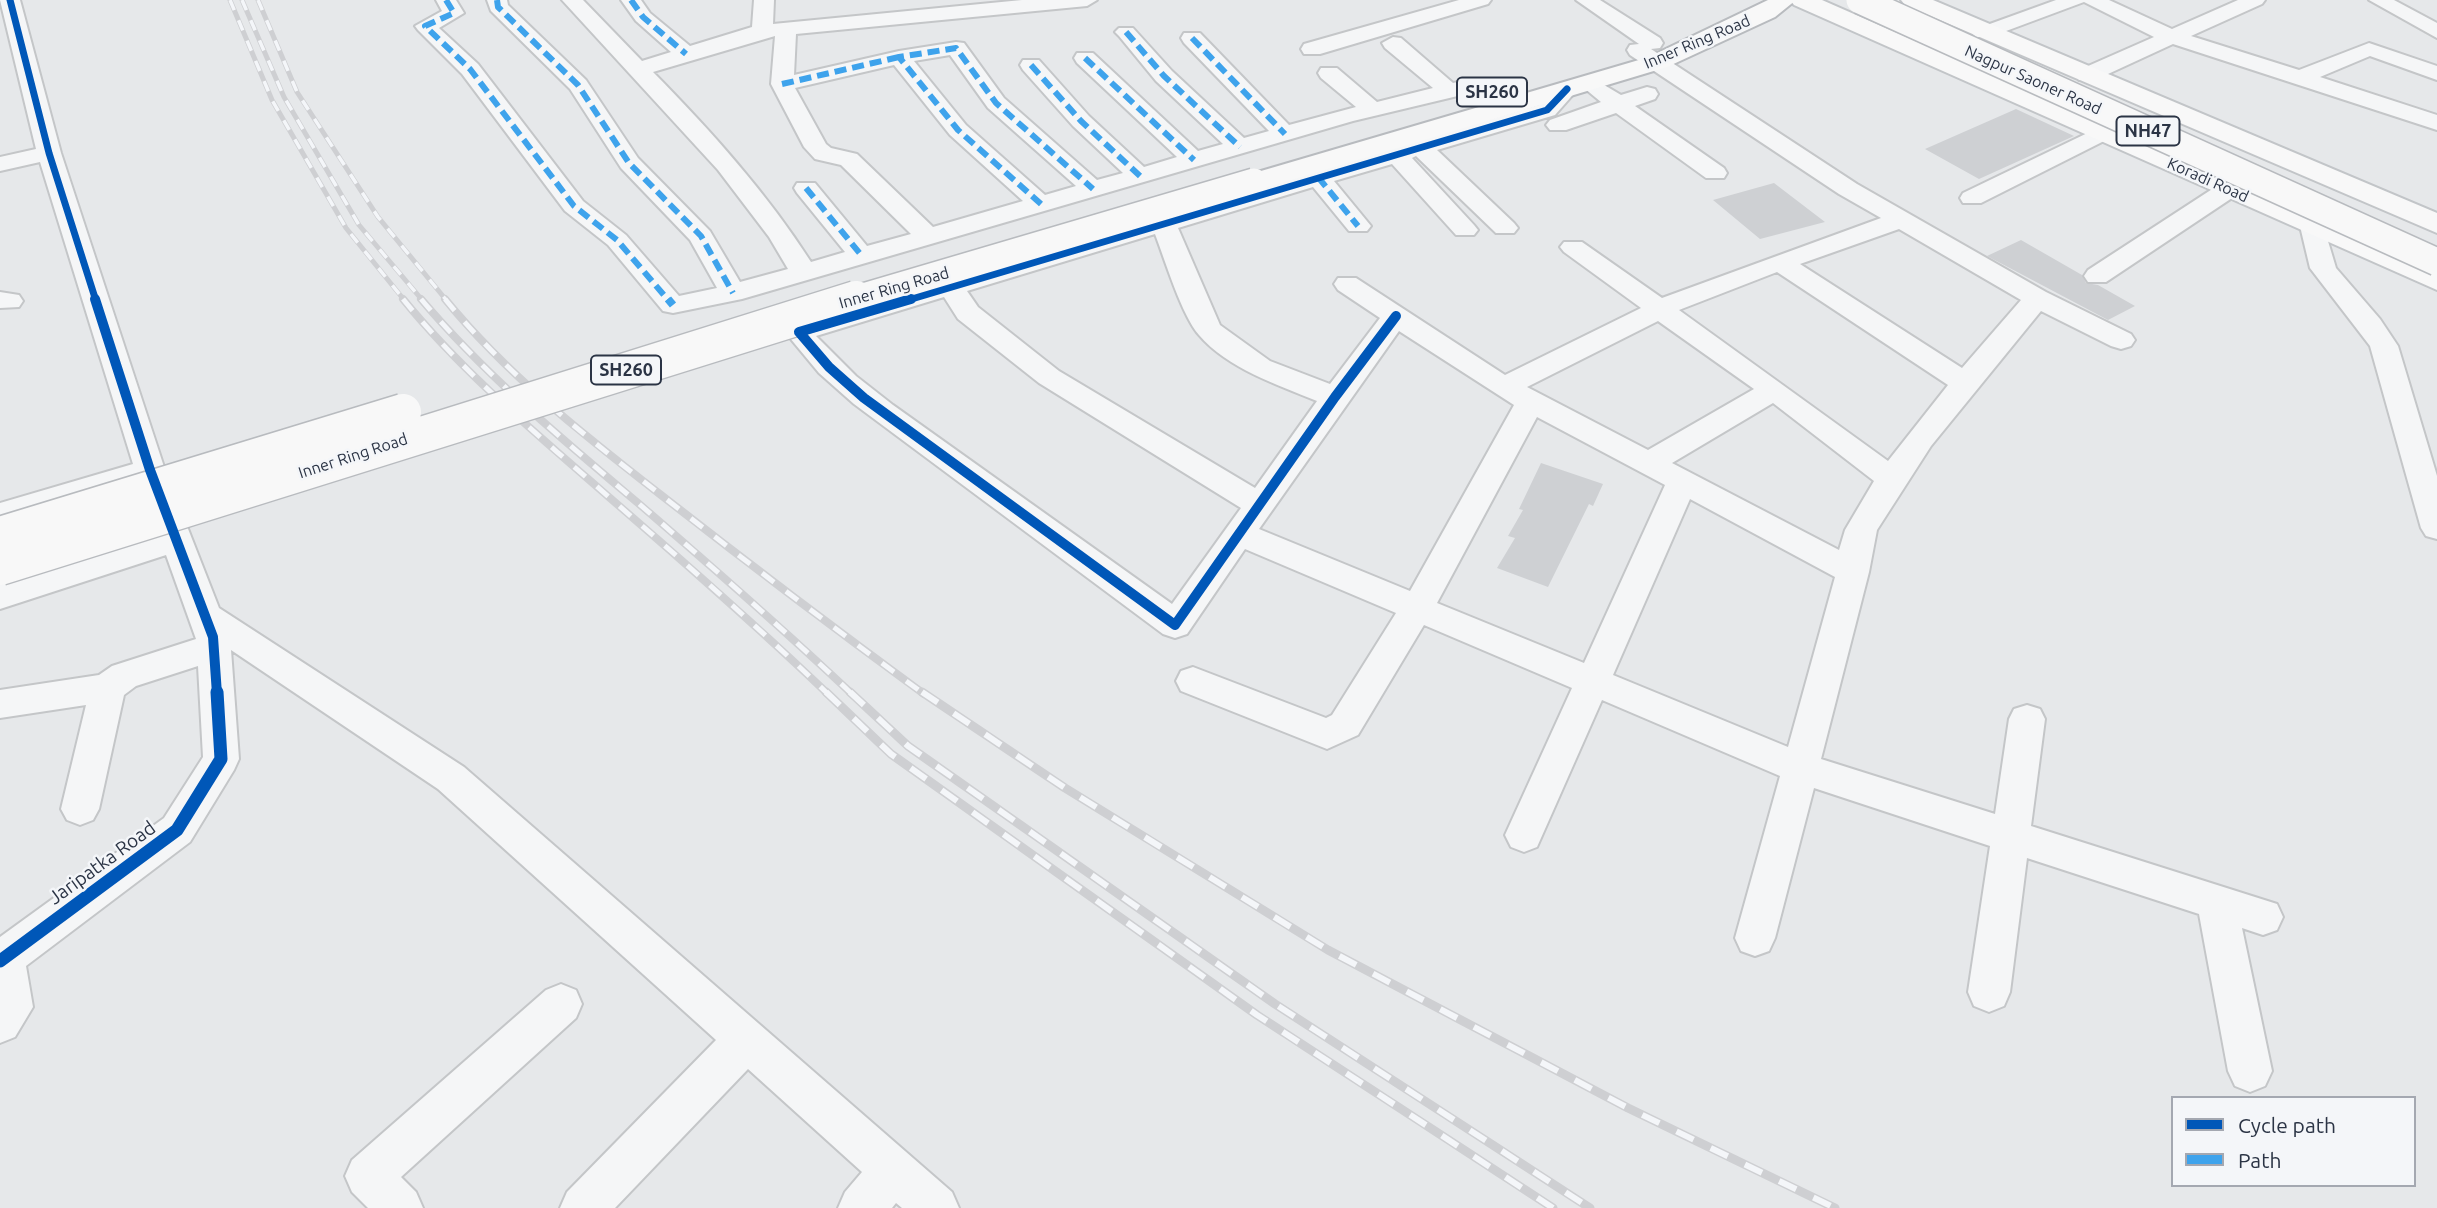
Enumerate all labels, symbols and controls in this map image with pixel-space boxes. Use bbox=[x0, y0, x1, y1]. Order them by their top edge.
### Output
street label: Inner Ring Road bbox=[1641, 11, 1753, 73]
street label: Nagpur Saoner Road bbox=[1962, 41, 2104, 119]
road number: SH260 bbox=[1457, 78, 1527, 106]
road number: NH47 bbox=[2116, 116, 2180, 146]
street label: Koradi Road bbox=[2164, 154, 2252, 206]
street label: Inner Ring Road bbox=[837, 263, 951, 313]
road number: SH260 bbox=[591, 356, 661, 384]
street label: Inner Ring Road bbox=[296, 429, 410, 483]
street label: Jaripatka Road bbox=[44, 817, 160, 909]
legend bbox=[2171, 1096, 2416, 1187]
text: Cycle path bbox=[2238, 1113, 2336, 1137]
text: Path bbox=[2238, 1148, 2281, 1172]

